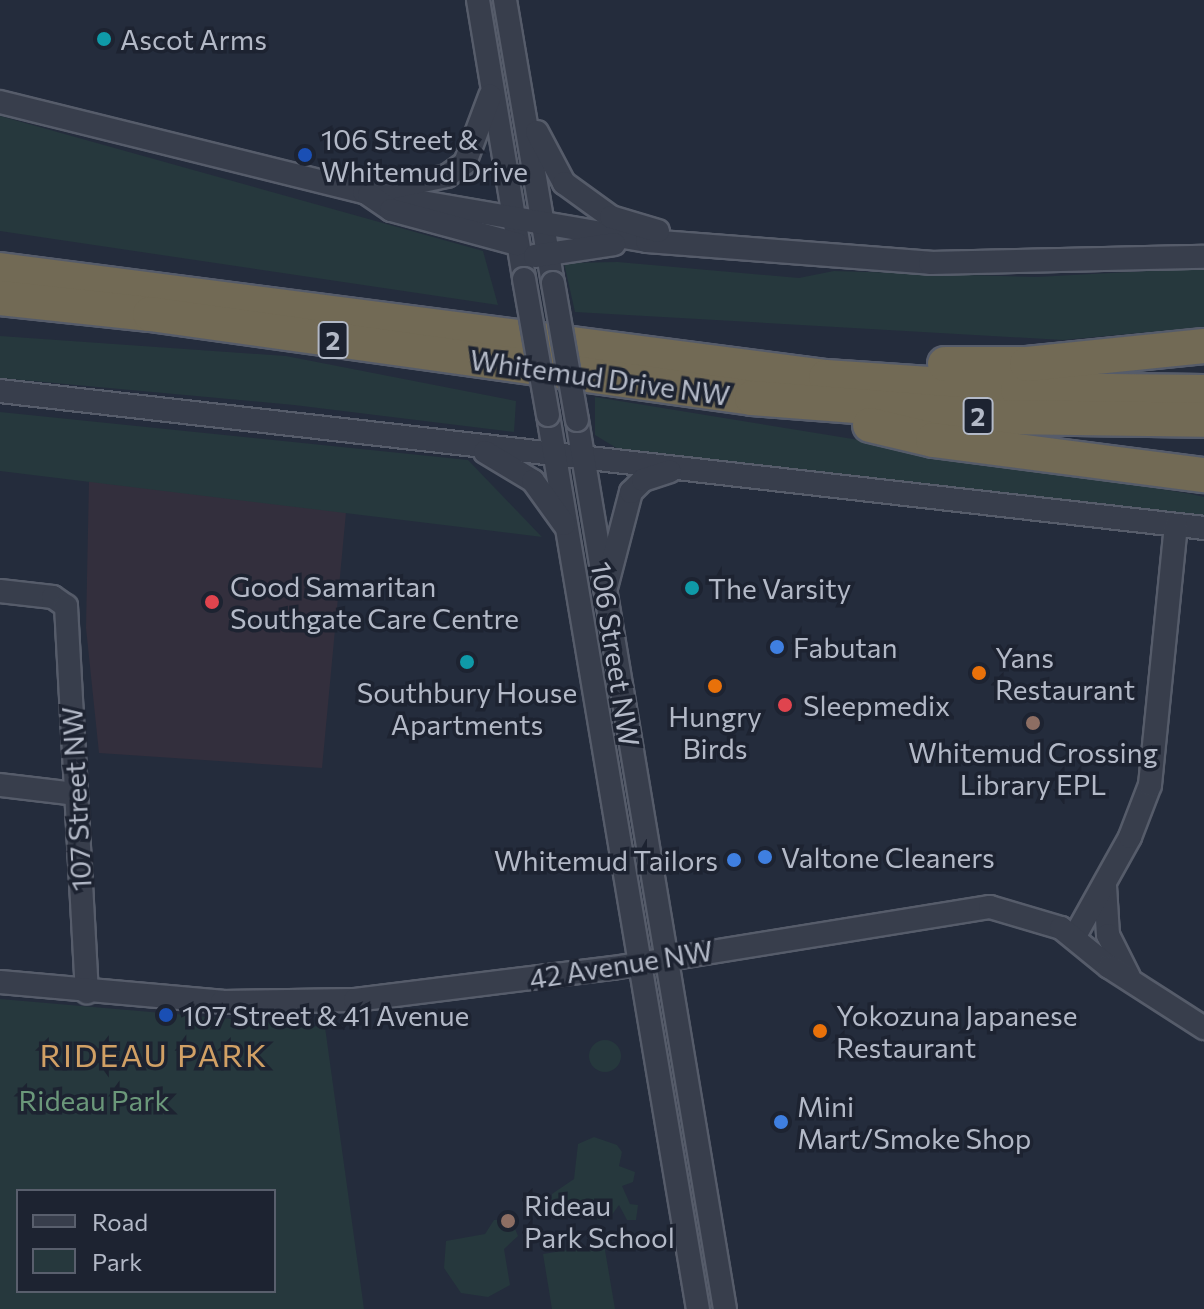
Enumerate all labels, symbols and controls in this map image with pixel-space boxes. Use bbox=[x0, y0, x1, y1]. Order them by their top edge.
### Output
place label: Ascot Arms bbox=[120, 22, 267, 56]
marker: Ascot Arms bbox=[95, 30, 113, 48]
place label: 106 Street & Whitemud Drive bbox=[321, 122, 528, 188]
marker: 106 Street & Whitemud Drive bbox=[296, 146, 314, 164]
road number: 2 bbox=[317, 318, 349, 362]
street label: Whitemud Drive NW bbox=[468, 342, 732, 412]
road number: 2 bbox=[962, 394, 994, 438]
street label: 106 Street NW bbox=[585, 559, 647, 749]
place label: Good Samaritan Southgate Care Centre bbox=[230, 569, 519, 635]
place label: The Varsity bbox=[708, 571, 851, 605]
marker: The Varsity bbox=[683, 579, 701, 597]
marker: Good Samaritan Southgate Care Centre bbox=[201, 591, 223, 613]
place label: Fabutan bbox=[793, 630, 898, 664]
marker: Fabutan bbox=[768, 638, 786, 656]
place label: Yans Restaurant bbox=[995, 640, 1135, 706]
marker: Southbury House Apartments bbox=[458, 653, 476, 671]
marker: Yans Restaurant bbox=[970, 664, 988, 682]
place label: Southbury House Apartments bbox=[357, 675, 577, 741]
marker: Hungry Birds bbox=[706, 677, 724, 695]
place label: Sleepmedix bbox=[803, 688, 950, 722]
marker: Sleepmedix bbox=[774, 694, 796, 716]
place label: Hungry Birds bbox=[668, 699, 762, 765]
street label: 107 Street NW bbox=[54, 706, 98, 892]
marker: Whitemud Crossing Library EPL bbox=[1024, 714, 1042, 732]
place label: Whitemud Crossing Library EPL bbox=[908, 735, 1158, 801]
place label: Valtone Cleaners bbox=[781, 840, 995, 874]
place label: Whitemud Tailors bbox=[494, 843, 718, 877]
marker: Valtone Cleaners bbox=[756, 848, 774, 866]
marker: Whitemud Tailors bbox=[725, 851, 743, 869]
street label: 42 Avenue NW bbox=[527, 933, 715, 995]
place label: 107 Street & 41 Avenue bbox=[182, 998, 469, 1032]
place label: Yokozuna Japanese Restaurant bbox=[836, 998, 1078, 1064]
marker: 107 Street & 41 Avenue bbox=[157, 1006, 175, 1024]
marker: Yokozuna Japanese Restaurant bbox=[811, 1022, 829, 1040]
district label: RIDEAU PARK bbox=[40, 1035, 268, 1073]
park label: Rideau Park bbox=[18, 1083, 170, 1117]
place label: Mini Mart/Smoke Shop bbox=[797, 1089, 1031, 1155]
marker: Mini Mart/Smoke Shop bbox=[772, 1113, 790, 1131]
place label: Rideau Park School bbox=[524, 1188, 675, 1254]
legend bbox=[16, 1189, 276, 1293]
text: Road bbox=[92, 1207, 148, 1236]
marker: Rideau Park School bbox=[499, 1212, 517, 1230]
text: Park bbox=[92, 1247, 142, 1276]

